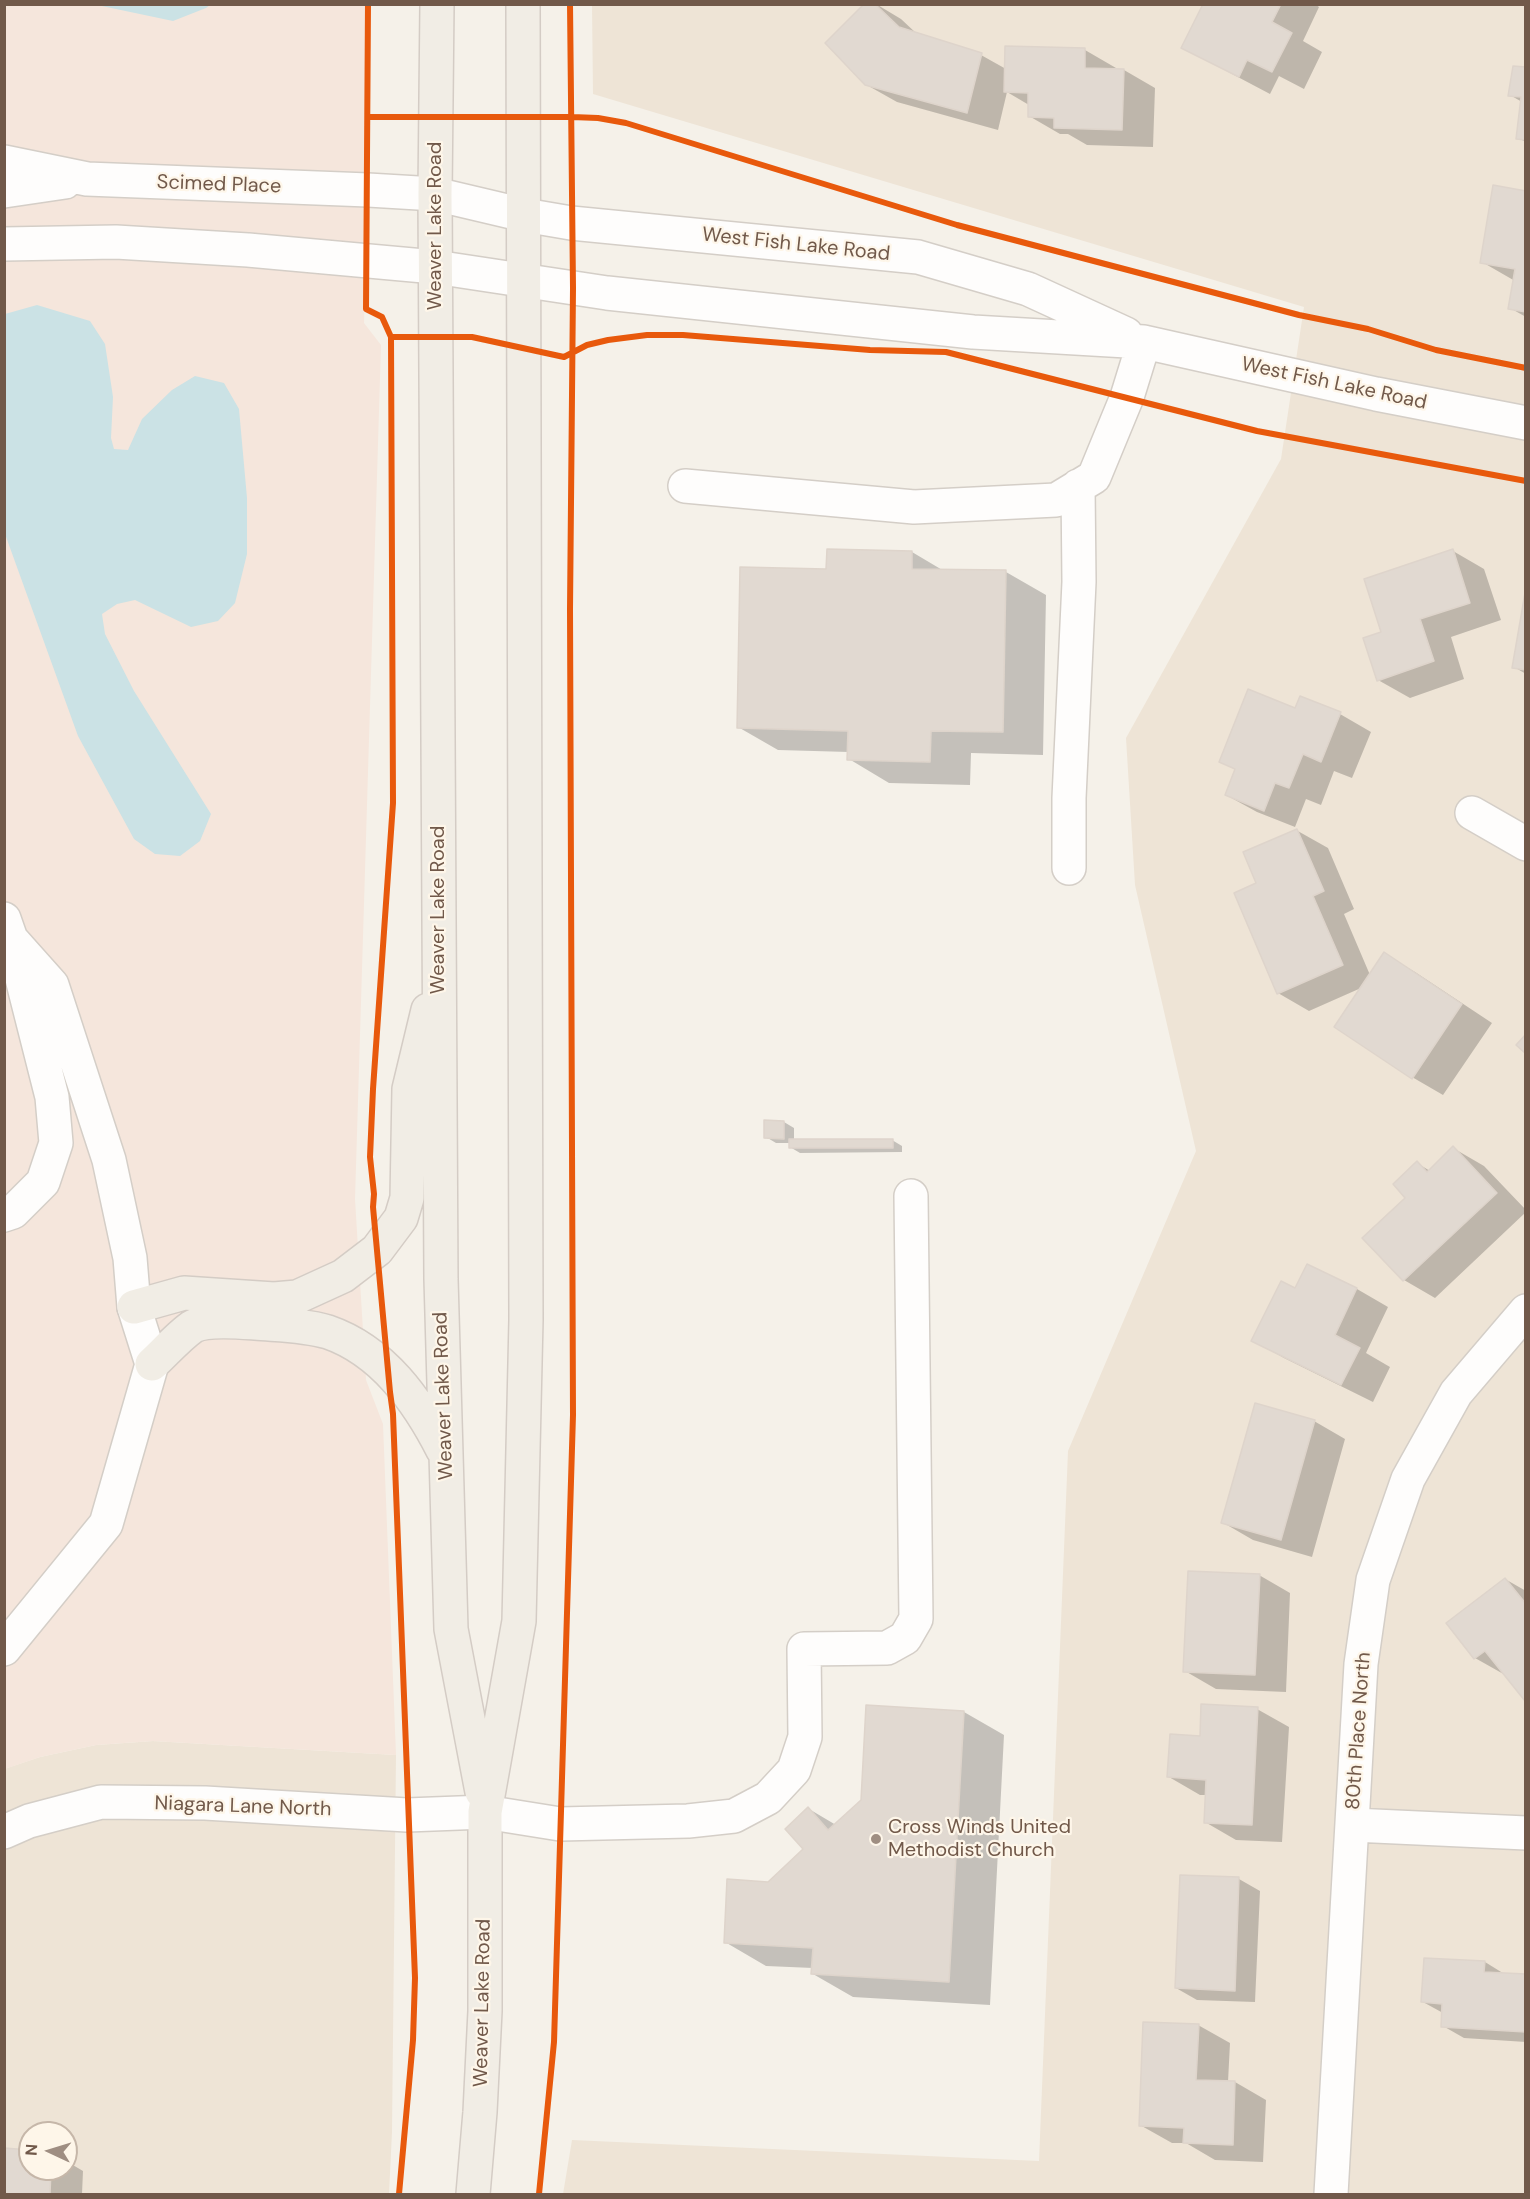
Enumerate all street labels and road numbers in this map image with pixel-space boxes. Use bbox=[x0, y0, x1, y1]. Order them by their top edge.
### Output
street label: Weaver Lake Road bbox=[424, 142, 448, 310]
street label: Scimed Place bbox=[156, 171, 282, 199]
street label: West Fish Lake Road bbox=[701, 223, 891, 267]
street label: West Fish Lake Road bbox=[1239, 353, 1429, 415]
street label: Weaver Lake Road bbox=[427, 826, 451, 994]
street label: Weaver Lake Road bbox=[429, 1311, 459, 1481]
street label: 80th Place North bbox=[1342, 1651, 1376, 1811]
street label: Niagara Lane North bbox=[154, 1792, 332, 1822]
street label: Weaver Lake Road bbox=[470, 1919, 496, 2087]

